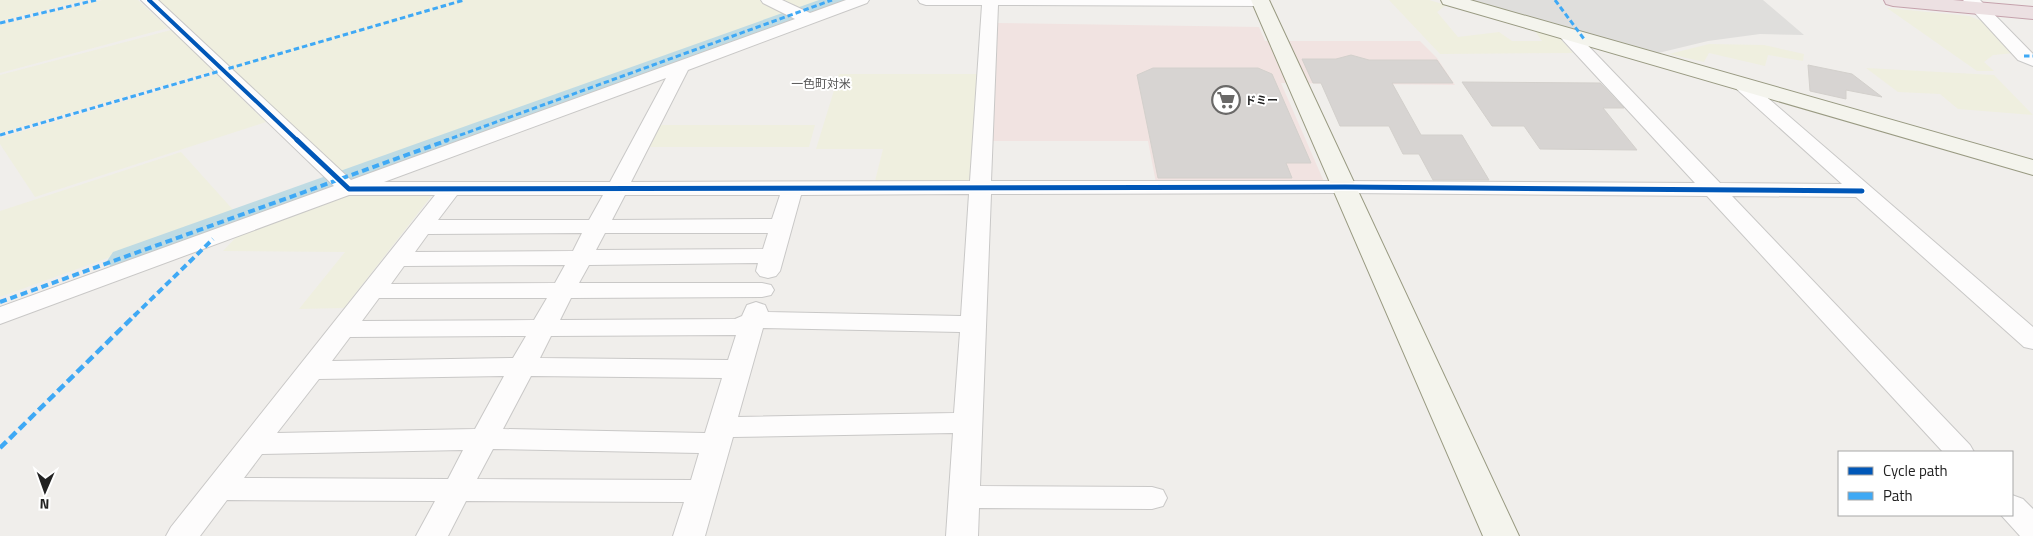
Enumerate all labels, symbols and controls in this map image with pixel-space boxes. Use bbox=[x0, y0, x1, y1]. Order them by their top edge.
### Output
district label: 一色町対米 bbox=[791, 74, 851, 93]
supermarket icon: ドミー bbox=[1211, 85, 1241, 115]
place label: ドミー bbox=[1245, 92, 1278, 108]
legend bbox=[1838, 451, 2013, 516]
text: Cycle path bbox=[1883, 459, 1948, 482]
north arrow bbox=[20, 466, 70, 516]
text: Path bbox=[1883, 484, 1913, 507]
text: N bbox=[39, 494, 50, 515]

